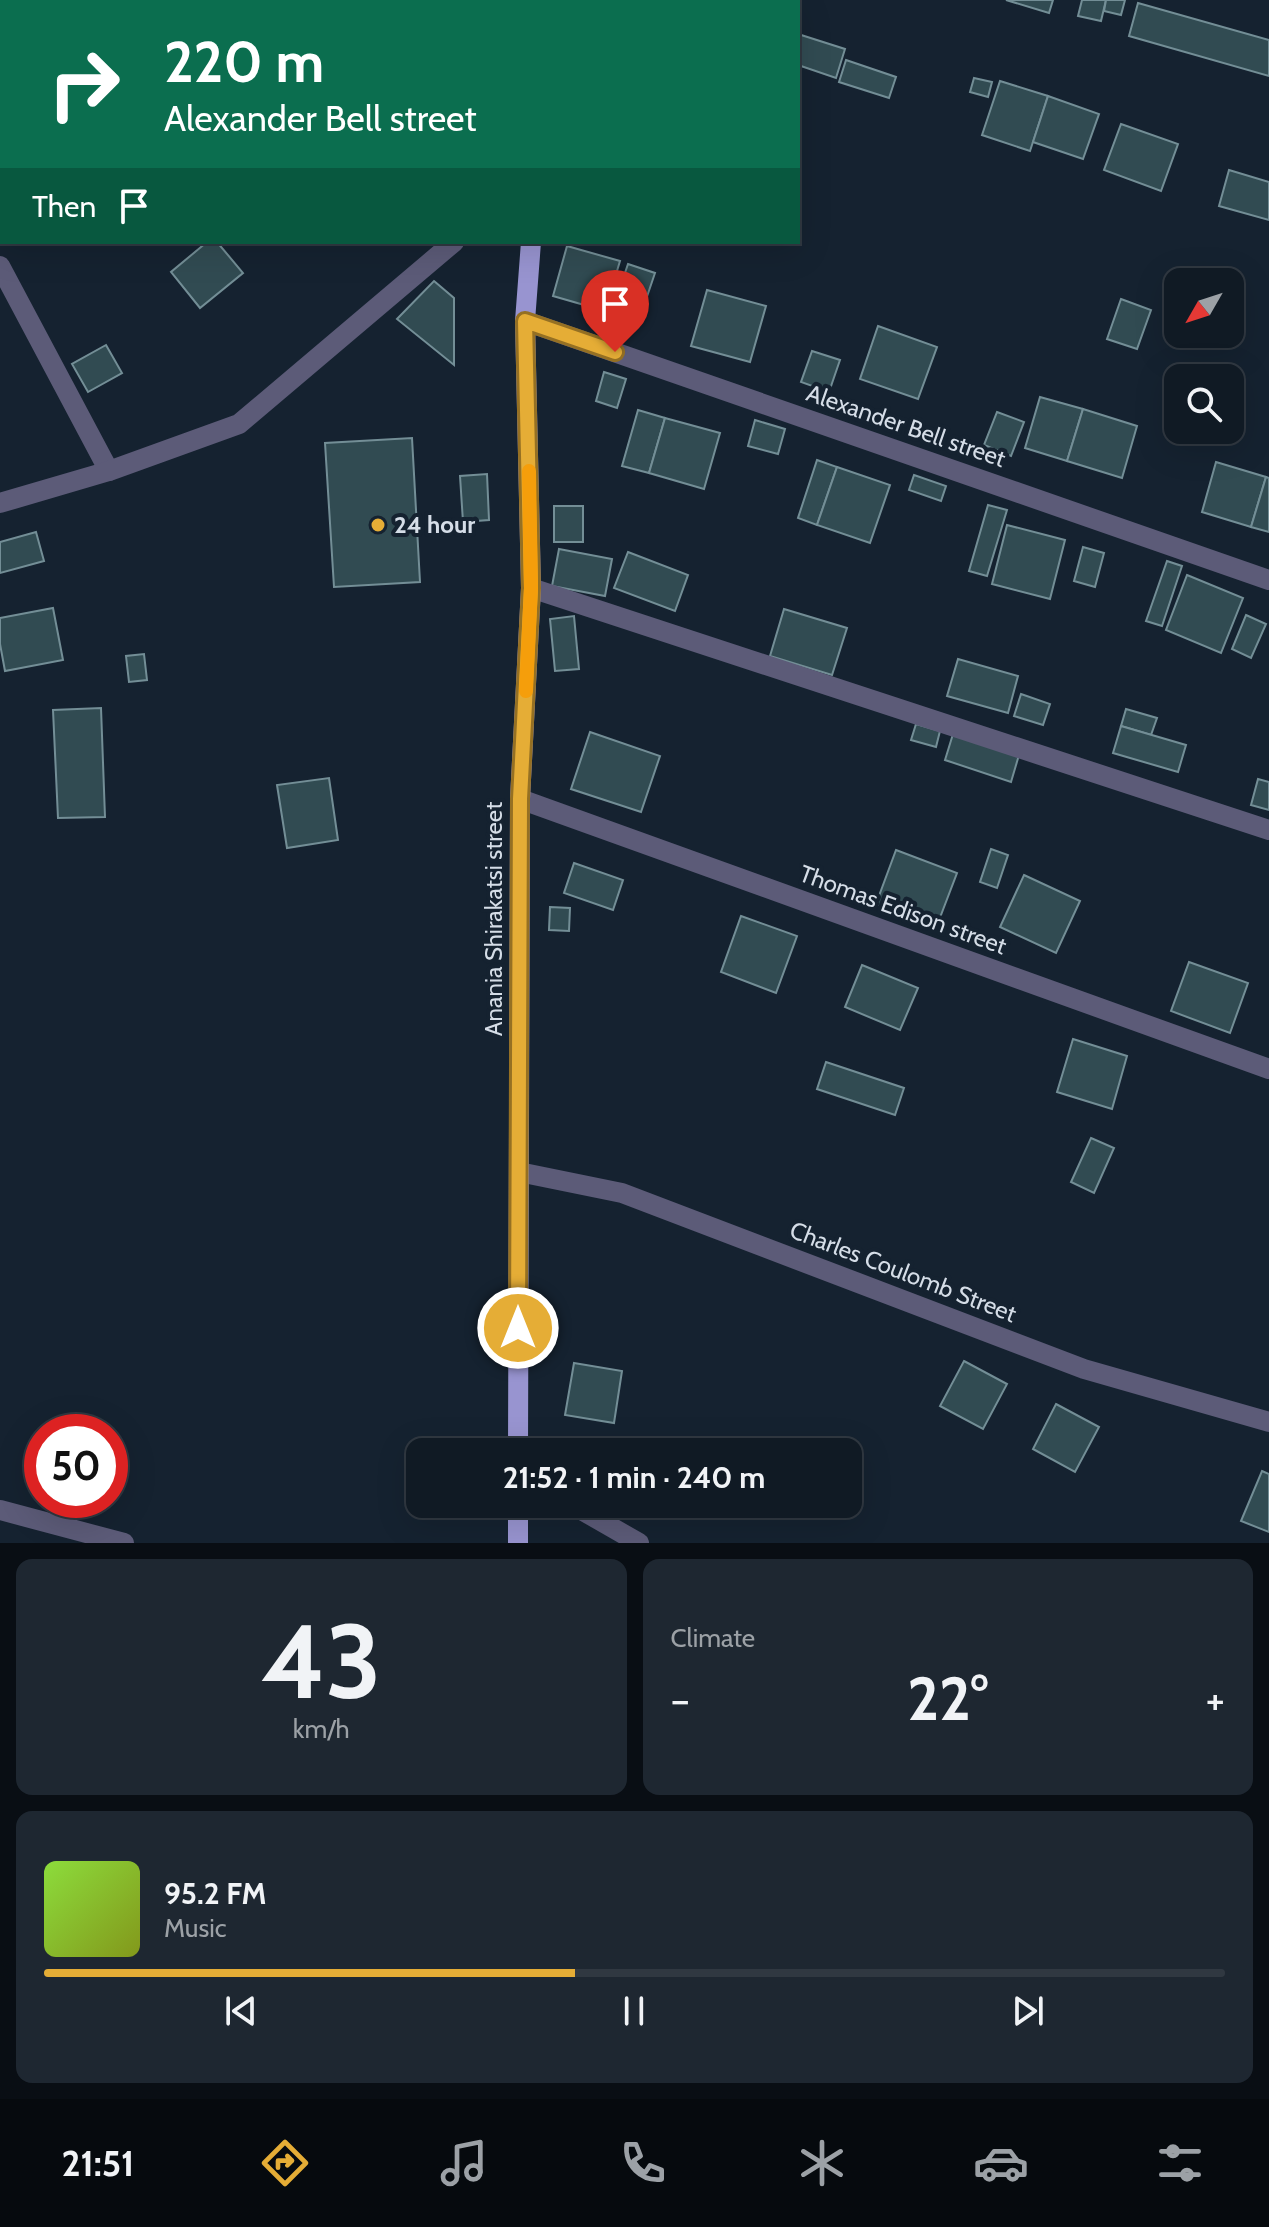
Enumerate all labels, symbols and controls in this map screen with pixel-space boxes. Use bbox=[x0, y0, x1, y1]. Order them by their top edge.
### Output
text: 220 m bbox=[164, 28, 324, 96]
icon: right bbox=[32, 32, 136, 136]
text: Alexander Bell street bbox=[164, 96, 477, 140]
icon: arrive bbox=[112, 184, 156, 228]
text: Then bbox=[32, 188, 96, 225]
north arrow bbox=[1164, 268, 1244, 348]
map controls bbox=[1164, 268, 1244, 444]
pin bbox=[581, 270, 649, 352]
icon: arrive bbox=[593, 282, 637, 326]
button: search bbox=[1164, 364, 1244, 444]
street label: Alexander Bell street bbox=[803, 378, 1009, 473]
place label: 24 hour bbox=[394, 510, 475, 539]
marker: 24 hour bbox=[369, 516, 387, 534]
street label: Anania Shirakatsi street bbox=[479, 802, 508, 1036]
street label: Thomas Edison street bbox=[796, 859, 1011, 960]
street label: Charles Coulomb Street bbox=[786, 1215, 1021, 1328]
position arrow bbox=[476, 1286, 560, 1370]
speed limit sign: 50 bbox=[24, 1414, 128, 1518]
text: 21:52 · 1 min · 240 m bbox=[503, 1459, 765, 1496]
text: 43 bbox=[261, 1598, 382, 1724]
text: Climate bbox=[671, 1622, 755, 1654]
text: 22° bbox=[907, 1662, 988, 1735]
text: − bbox=[671, 1673, 690, 1726]
text: + bbox=[1206, 1673, 1225, 1726]
text: km/h bbox=[293, 1713, 350, 1745]
text: 95.2 FM bbox=[164, 1875, 267, 1912]
text: Music bbox=[164, 1912, 227, 1944]
icon: previous bbox=[219, 1989, 263, 2033]
icon: pause bbox=[612, 1989, 656, 2033]
icon: next bbox=[1006, 1989, 1050, 2033]
icon: directions bbox=[257, 2135, 313, 2191]
icon: music bbox=[436, 2135, 492, 2191]
icon: phone bbox=[615, 2135, 671, 2191]
icon: climate bbox=[794, 2135, 850, 2191]
icon: car bbox=[973, 2135, 1029, 2191]
icon: filters bbox=[1152, 2135, 1208, 2191]
text: 21:51 bbox=[61, 2141, 134, 2185]

